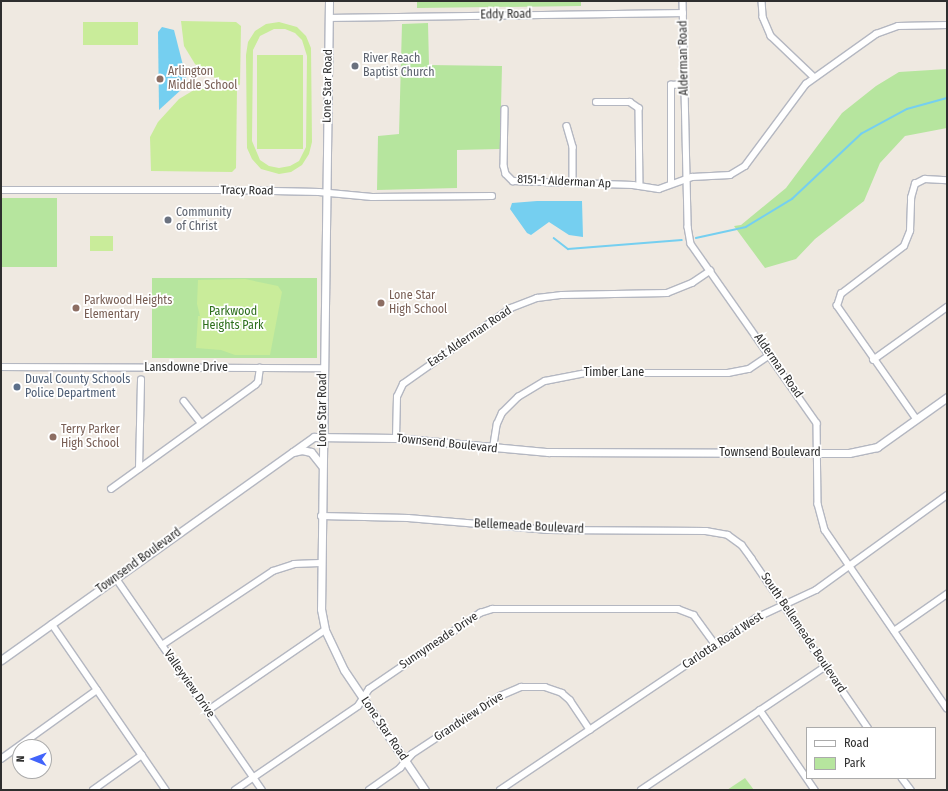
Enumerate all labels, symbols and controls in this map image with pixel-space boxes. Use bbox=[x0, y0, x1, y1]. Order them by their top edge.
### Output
street label: Eddy Road bbox=[480, 7, 532, 23]
street label: Alderman Road bbox=[676, 20, 692, 96]
street label: Lone Star Road bbox=[320, 49, 336, 123]
place label: River Reach Baptist Church bbox=[363, 52, 435, 80]
marker: River Reach Baptist Church bbox=[350, 61, 360, 71]
place label: Arlington Middle School bbox=[168, 65, 237, 93]
marker: Arlington Middle School bbox=[155, 74, 165, 84]
street label: 8151-1 Alderman Ap bbox=[517, 172, 611, 192]
street label: Tracy Road bbox=[220, 183, 274, 199]
place label: Community of Christ bbox=[176, 206, 231, 234]
marker: Community of Christ bbox=[163, 215, 173, 225]
place label: Lone Star High School bbox=[389, 289, 447, 317]
place label: Parkwood Heights Elementary bbox=[84, 294, 172, 322]
marker: Lone Star High School bbox=[376, 298, 386, 308]
marker: Parkwood Heights Elementary bbox=[71, 303, 81, 313]
street label: East Alderman Road bbox=[425, 304, 515, 370]
park label: Parkwood Heights Park bbox=[202, 305, 264, 333]
street label: Alderman Road bbox=[751, 331, 805, 401]
street label: Lansdowne Drive bbox=[144, 361, 228, 375]
street label: Timber Lane bbox=[584, 366, 644, 380]
place label: Duval County Schools Police Department bbox=[25, 373, 130, 401]
street label: Lone Star Road bbox=[316, 373, 330, 447]
marker: Duval County Schools Police Department bbox=[12, 382, 22, 392]
place label: Terry Parker High School bbox=[61, 423, 120, 451]
marker: Terry Parker High School bbox=[48, 432, 58, 442]
street label: Townsend Boulevard bbox=[396, 432, 498, 456]
street label: Townsend Boulevard bbox=[719, 446, 821, 460]
street label: Bellemeade Boulevard bbox=[474, 517, 584, 537]
street label: Townsend Boulevard bbox=[94, 525, 184, 597]
street label: South Bellemeade Boulevard bbox=[757, 570, 849, 696]
street label: Sunnymeade Drive bbox=[397, 609, 481, 673]
street label: Carlotta Road West bbox=[680, 610, 766, 672]
street label: Valleyview Drive bbox=[160, 647, 218, 721]
street label: Grandview Drive bbox=[432, 689, 506, 745]
street label: Lone Star Road bbox=[357, 694, 411, 764]
legend bbox=[806, 727, 936, 779]
text: Road bbox=[844, 736, 869, 750]
north arrow bbox=[12, 739, 52, 779]
text: N bbox=[14, 755, 27, 762]
text: Park bbox=[844, 756, 865, 770]

